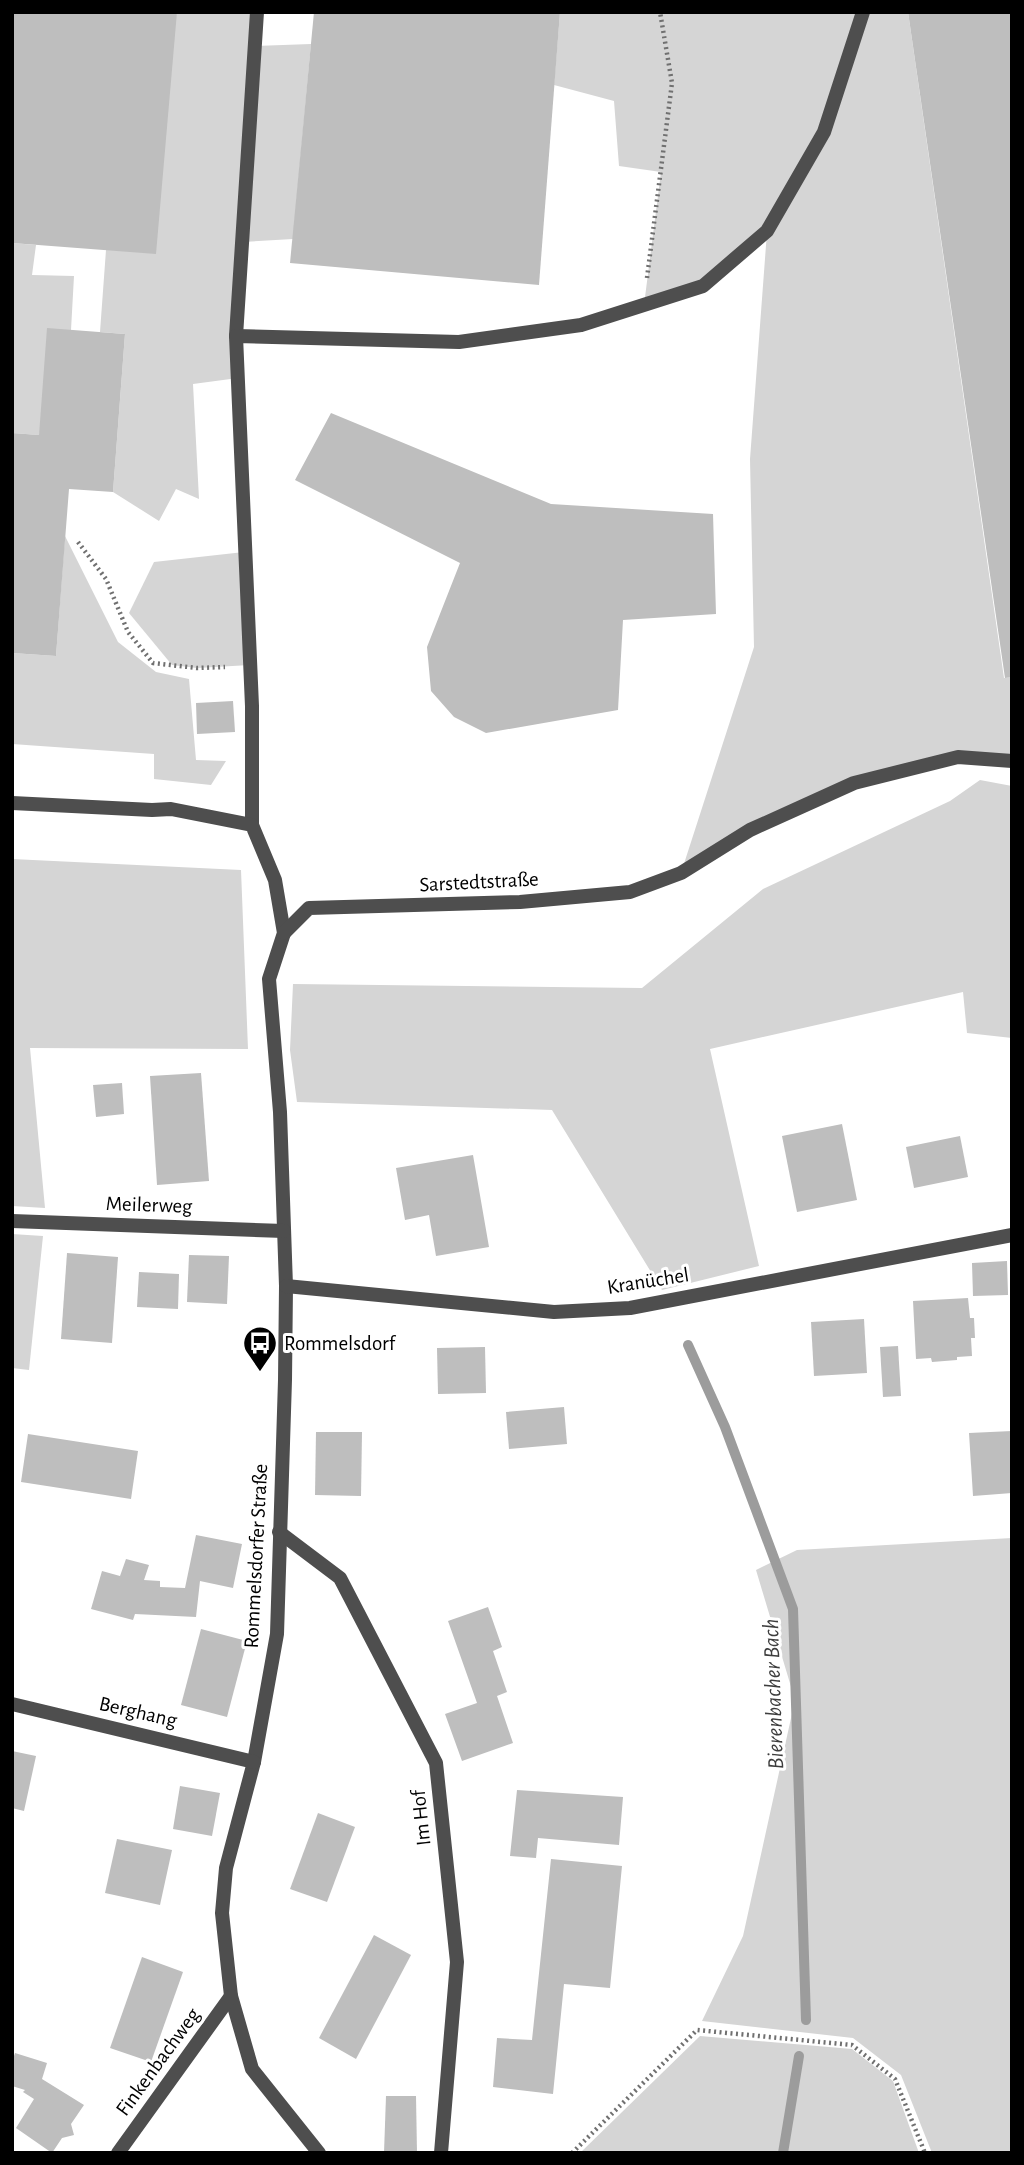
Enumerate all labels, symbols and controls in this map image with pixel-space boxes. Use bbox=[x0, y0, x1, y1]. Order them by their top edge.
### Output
street label: Sarstedtstraße bbox=[419, 868, 539, 896]
street label: Meilerweg bbox=[105, 1193, 193, 1217]
street label: Kranüchel bbox=[605, 1264, 691, 1298]
bus stop icon: Rommelsdorf bbox=[241, 1324, 279, 1373]
place label: Rommelsdorf bbox=[284, 1333, 397, 1354]
street label: Rommelsdorfer Straße bbox=[241, 1463, 271, 1649]
water label: Bierenbacher Bach bbox=[760, 1618, 788, 1770]
street label: Berghang bbox=[97, 1693, 180, 1731]
street label: Im Hof bbox=[407, 1787, 434, 1847]
street label: Finkenbachweg bbox=[112, 2004, 204, 2120]

